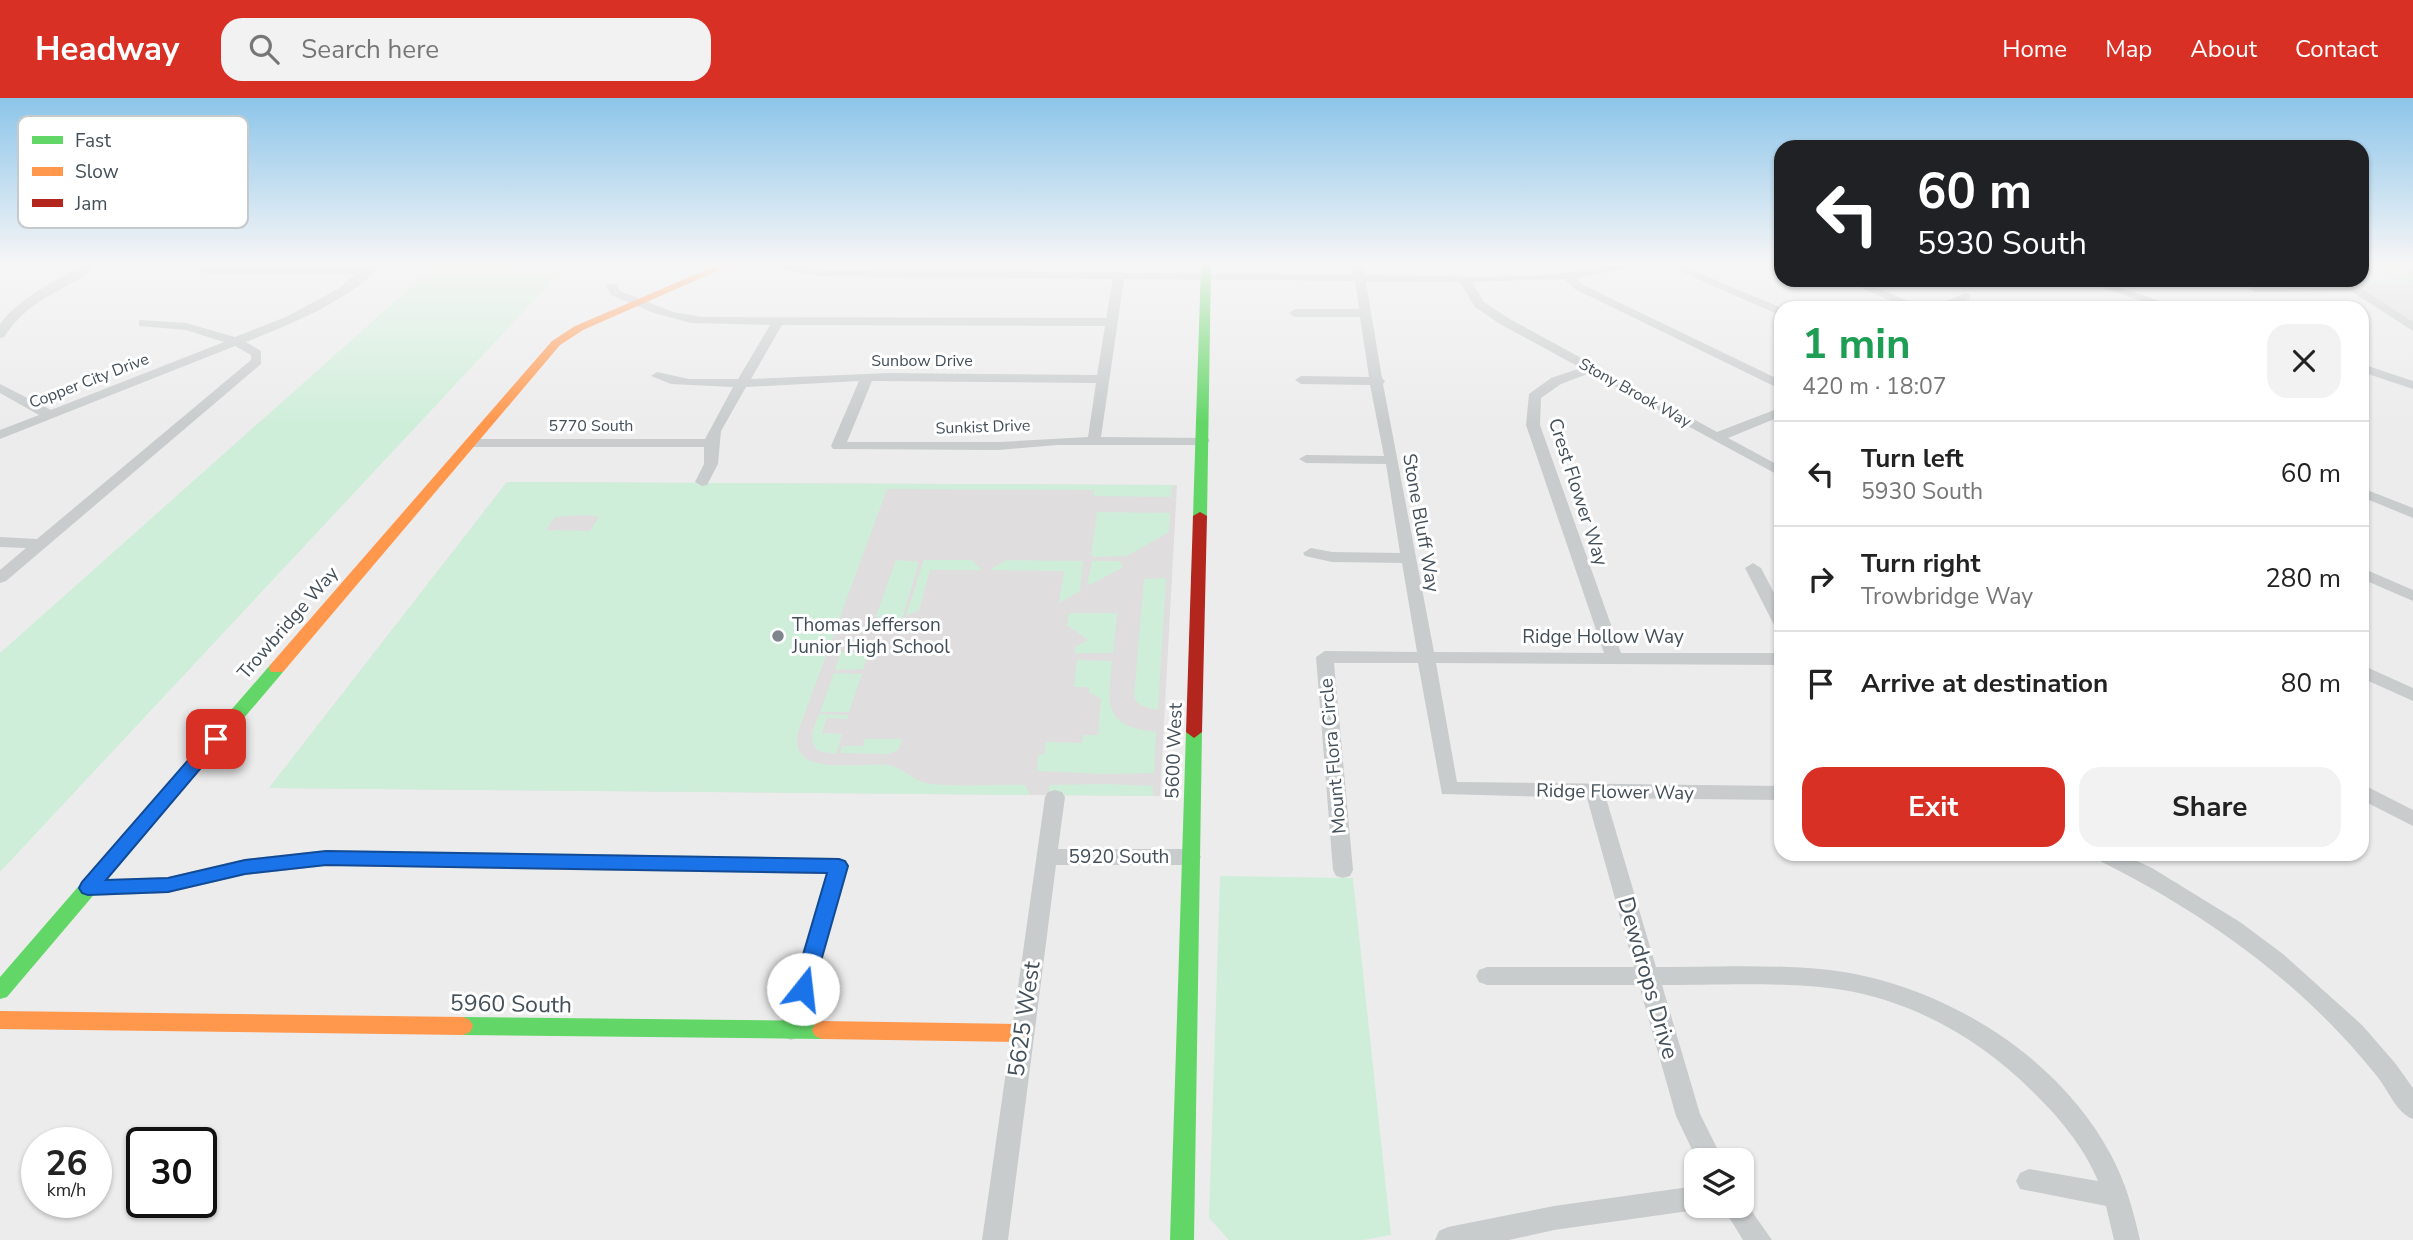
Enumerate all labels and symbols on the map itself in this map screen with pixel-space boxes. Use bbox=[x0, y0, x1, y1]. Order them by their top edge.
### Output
legend bbox=[18, 116, 248, 228]
text: Fast bbox=[75, 128, 111, 154]
text: Slow bbox=[75, 159, 119, 185]
text: Jam bbox=[74, 191, 108, 217]
street label: Copper City Drive bbox=[26, 348, 152, 414]
street label: Sunbow Drive bbox=[871, 350, 973, 372]
street label: Stony Brook Way bbox=[1575, 353, 1696, 433]
street label: Sunkist Drive bbox=[935, 414, 1031, 440]
street label: 5770 South bbox=[549, 415, 633, 437]
street label: Crest Flower Way bbox=[1542, 415, 1614, 569]
street label: Stone Bluff Way bbox=[1396, 452, 1446, 595]
street label: Trowbridge Way bbox=[232, 561, 345, 685]
place label: Thomas Jefferson Junior High School bbox=[791, 612, 950, 660]
street label: Ridge Hollow Way bbox=[1522, 624, 1684, 650]
marker: Thomas Jefferson Junior High School bbox=[770, 628, 786, 644]
street label: Mount Flora Circle bbox=[1313, 677, 1353, 835]
street label: 5600 West bbox=[1159, 702, 1189, 799]
pin bbox=[186, 709, 246, 769]
street label: Ridge Flower Way bbox=[1536, 778, 1694, 806]
street label: 5920 South bbox=[1069, 844, 1169, 870]
street label: Dewdrops Drive bbox=[1610, 893, 1686, 1063]
position arrow bbox=[766, 952, 840, 1026]
street label: 5625 West bbox=[1001, 958, 1048, 1079]
street label: 5960 South bbox=[450, 987, 572, 1021]
speed limit sign: 30 bbox=[126, 1127, 217, 1218]

